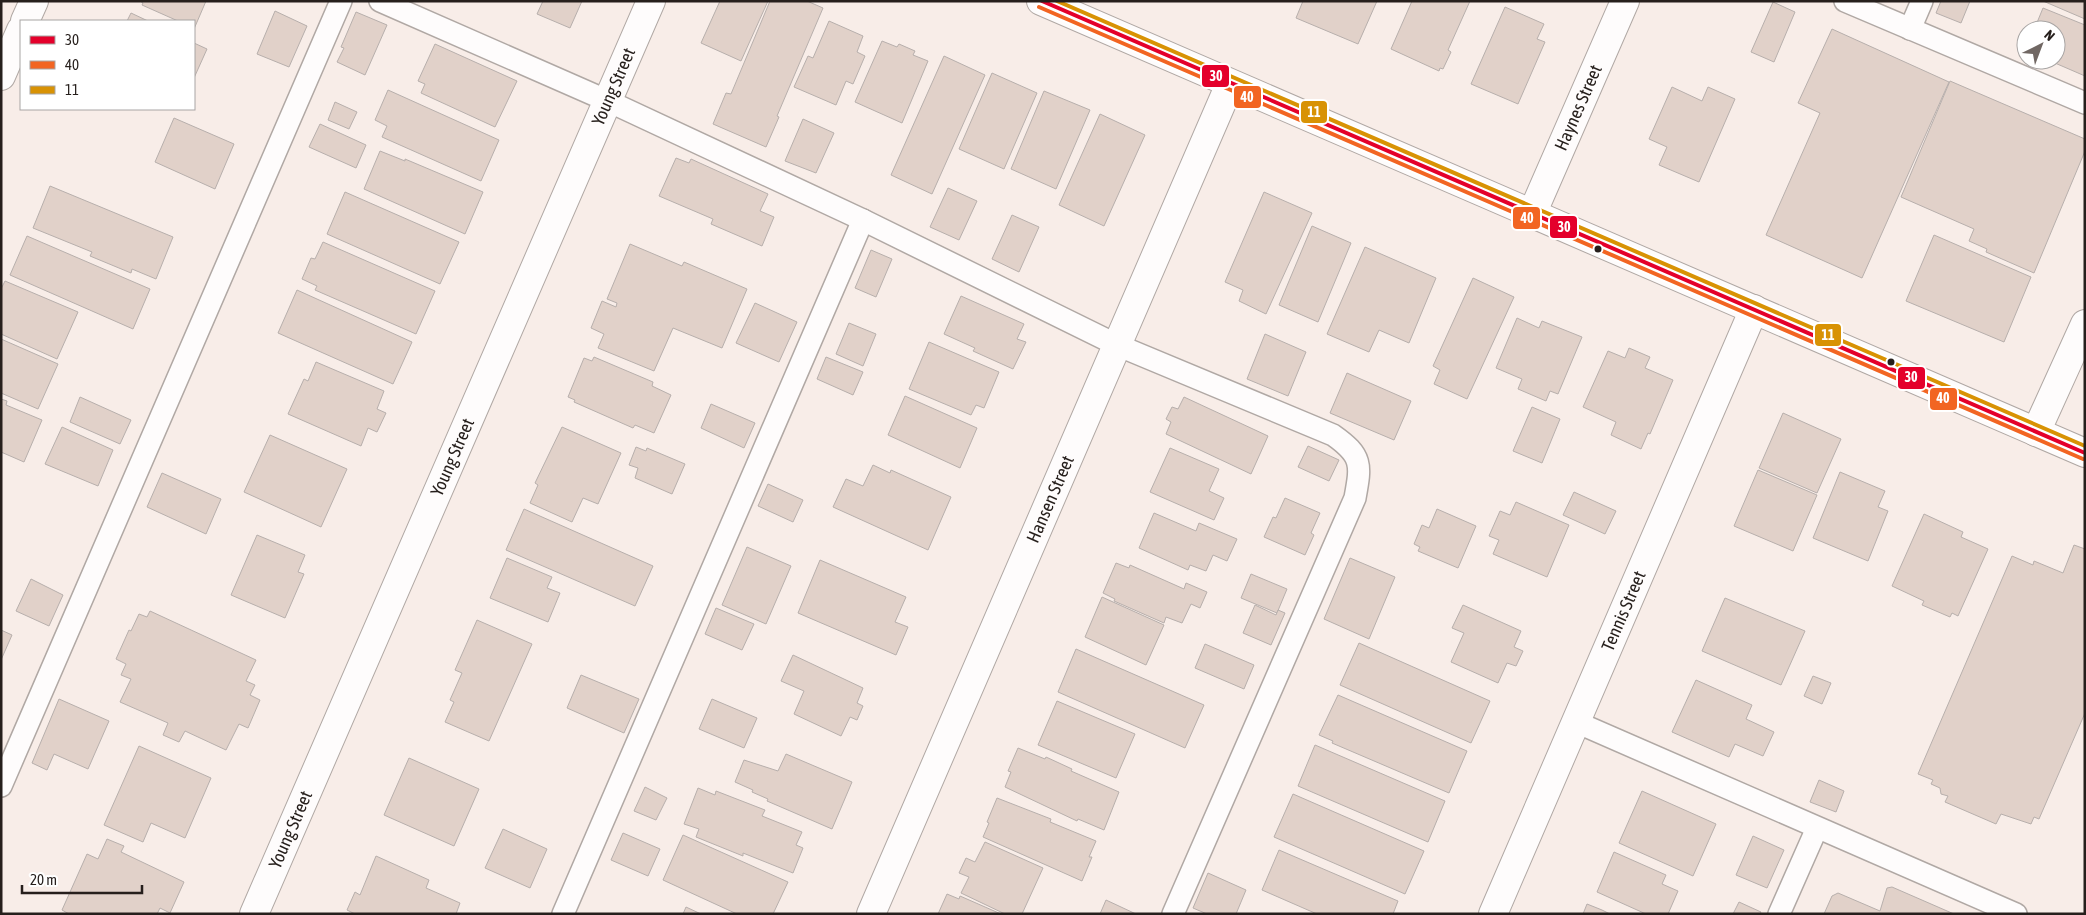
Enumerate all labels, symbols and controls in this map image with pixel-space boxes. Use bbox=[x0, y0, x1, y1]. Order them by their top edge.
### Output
legend bbox=[20, 20, 195, 110]
north arrow bbox=[2016, 20, 2066, 70]
text: N bbox=[2041, 27, 2058, 44]
text: 30 bbox=[65, 31, 79, 48]
street label: Young Street bbox=[587, 45, 639, 129]
text: 40 bbox=[65, 56, 79, 73]
street label: Haynes Street bbox=[1550, 61, 1606, 154]
line badge: 30 bbox=[1201, 64, 1230, 88]
text: 30 bbox=[1209, 68, 1223, 84]
text: 11 bbox=[65, 81, 79, 98]
line badge: 40 bbox=[1233, 85, 1262, 109]
text: 40 bbox=[1239, 89, 1254, 105]
line badge: 11 bbox=[1300, 100, 1328, 124]
text: 11 bbox=[1307, 104, 1321, 120]
line badge: 40 bbox=[1512, 206, 1541, 230]
text: 40 bbox=[1519, 210, 1534, 226]
line badge: 30 bbox=[1549, 215, 1578, 239]
text: 30 bbox=[1557, 219, 1571, 235]
unlabelled marker bbox=[1593, 244, 1603, 254]
line badge: 11 bbox=[1814, 323, 1842, 347]
text: 11 bbox=[1821, 327, 1835, 343]
unlabelled marker bbox=[1886, 357, 1896, 367]
line badge: 30 bbox=[1897, 366, 1926, 390]
text: 30 bbox=[1904, 369, 1918, 385]
line badge: 40 bbox=[1929, 387, 1958, 411]
text: 40 bbox=[1935, 390, 1950, 406]
street label: Young Street bbox=[426, 415, 478, 499]
street label: Hansen Street bbox=[1022, 452, 1078, 546]
street label: Tennis Street bbox=[1597, 568, 1650, 654]
street label: Young Street bbox=[264, 787, 316, 871]
scale bar bbox=[22, 862, 142, 894]
text: 20 m bbox=[30, 871, 57, 888]

